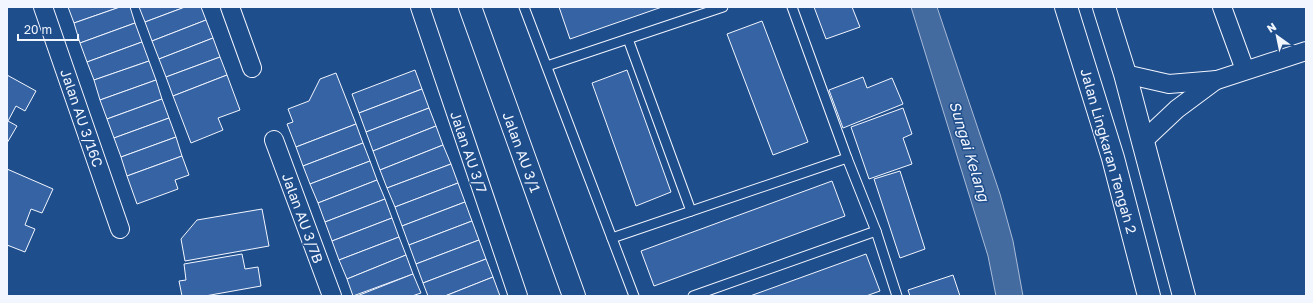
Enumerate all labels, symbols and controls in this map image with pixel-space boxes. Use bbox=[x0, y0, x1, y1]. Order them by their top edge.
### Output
scale bar bbox=[18, 16, 78, 42]
north arrow bbox=[1257, 16, 1297, 56]
text: N bbox=[1264, 19, 1278, 35]
text: 20 m bbox=[24, 22, 52, 37]
street label: Jalan Lingkaran Tengah 2 bbox=[1077, 66, 1141, 236]
street label: Jalan AU 3/16C bbox=[57, 67, 107, 169]
water label: Sungai Kelang bbox=[945, 99, 994, 205]
street label: Jalan AU 3/7 bbox=[447, 109, 491, 195]
street label: Jalan AU 3/1 bbox=[500, 109, 545, 195]
street label: Jalan AU 3/7B bbox=[279, 171, 327, 265]

